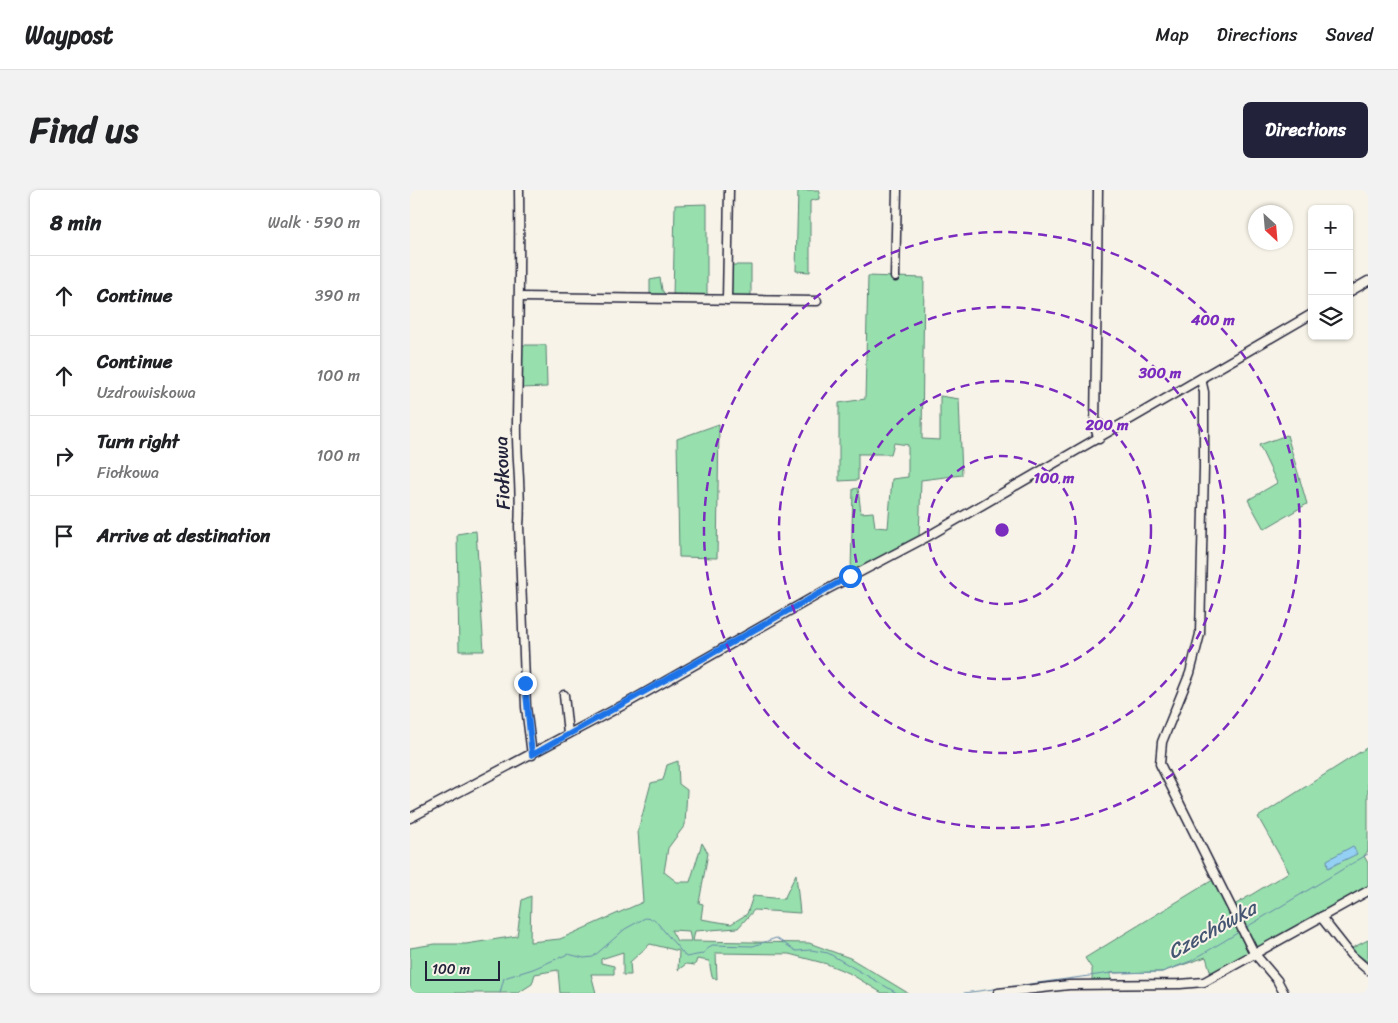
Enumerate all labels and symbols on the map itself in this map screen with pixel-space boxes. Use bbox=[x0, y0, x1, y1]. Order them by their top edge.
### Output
north arrow bbox=[1248, 205, 1293, 250]
text: 400 m bbox=[1190, 307, 1235, 333]
text: 300 m bbox=[1138, 360, 1182, 386]
text: 200 m bbox=[1084, 412, 1129, 438]
street label: Fiołkowa bbox=[484, 435, 520, 510]
text: 100 m bbox=[1034, 465, 1075, 491]
centre of rings bbox=[993, 521, 1011, 539]
route start bbox=[839, 565, 862, 588]
route end bbox=[514, 672, 537, 695]
water label: Czechówka bbox=[1161, 890, 1266, 969]
scale bar bbox=[425, 958, 500, 981]

